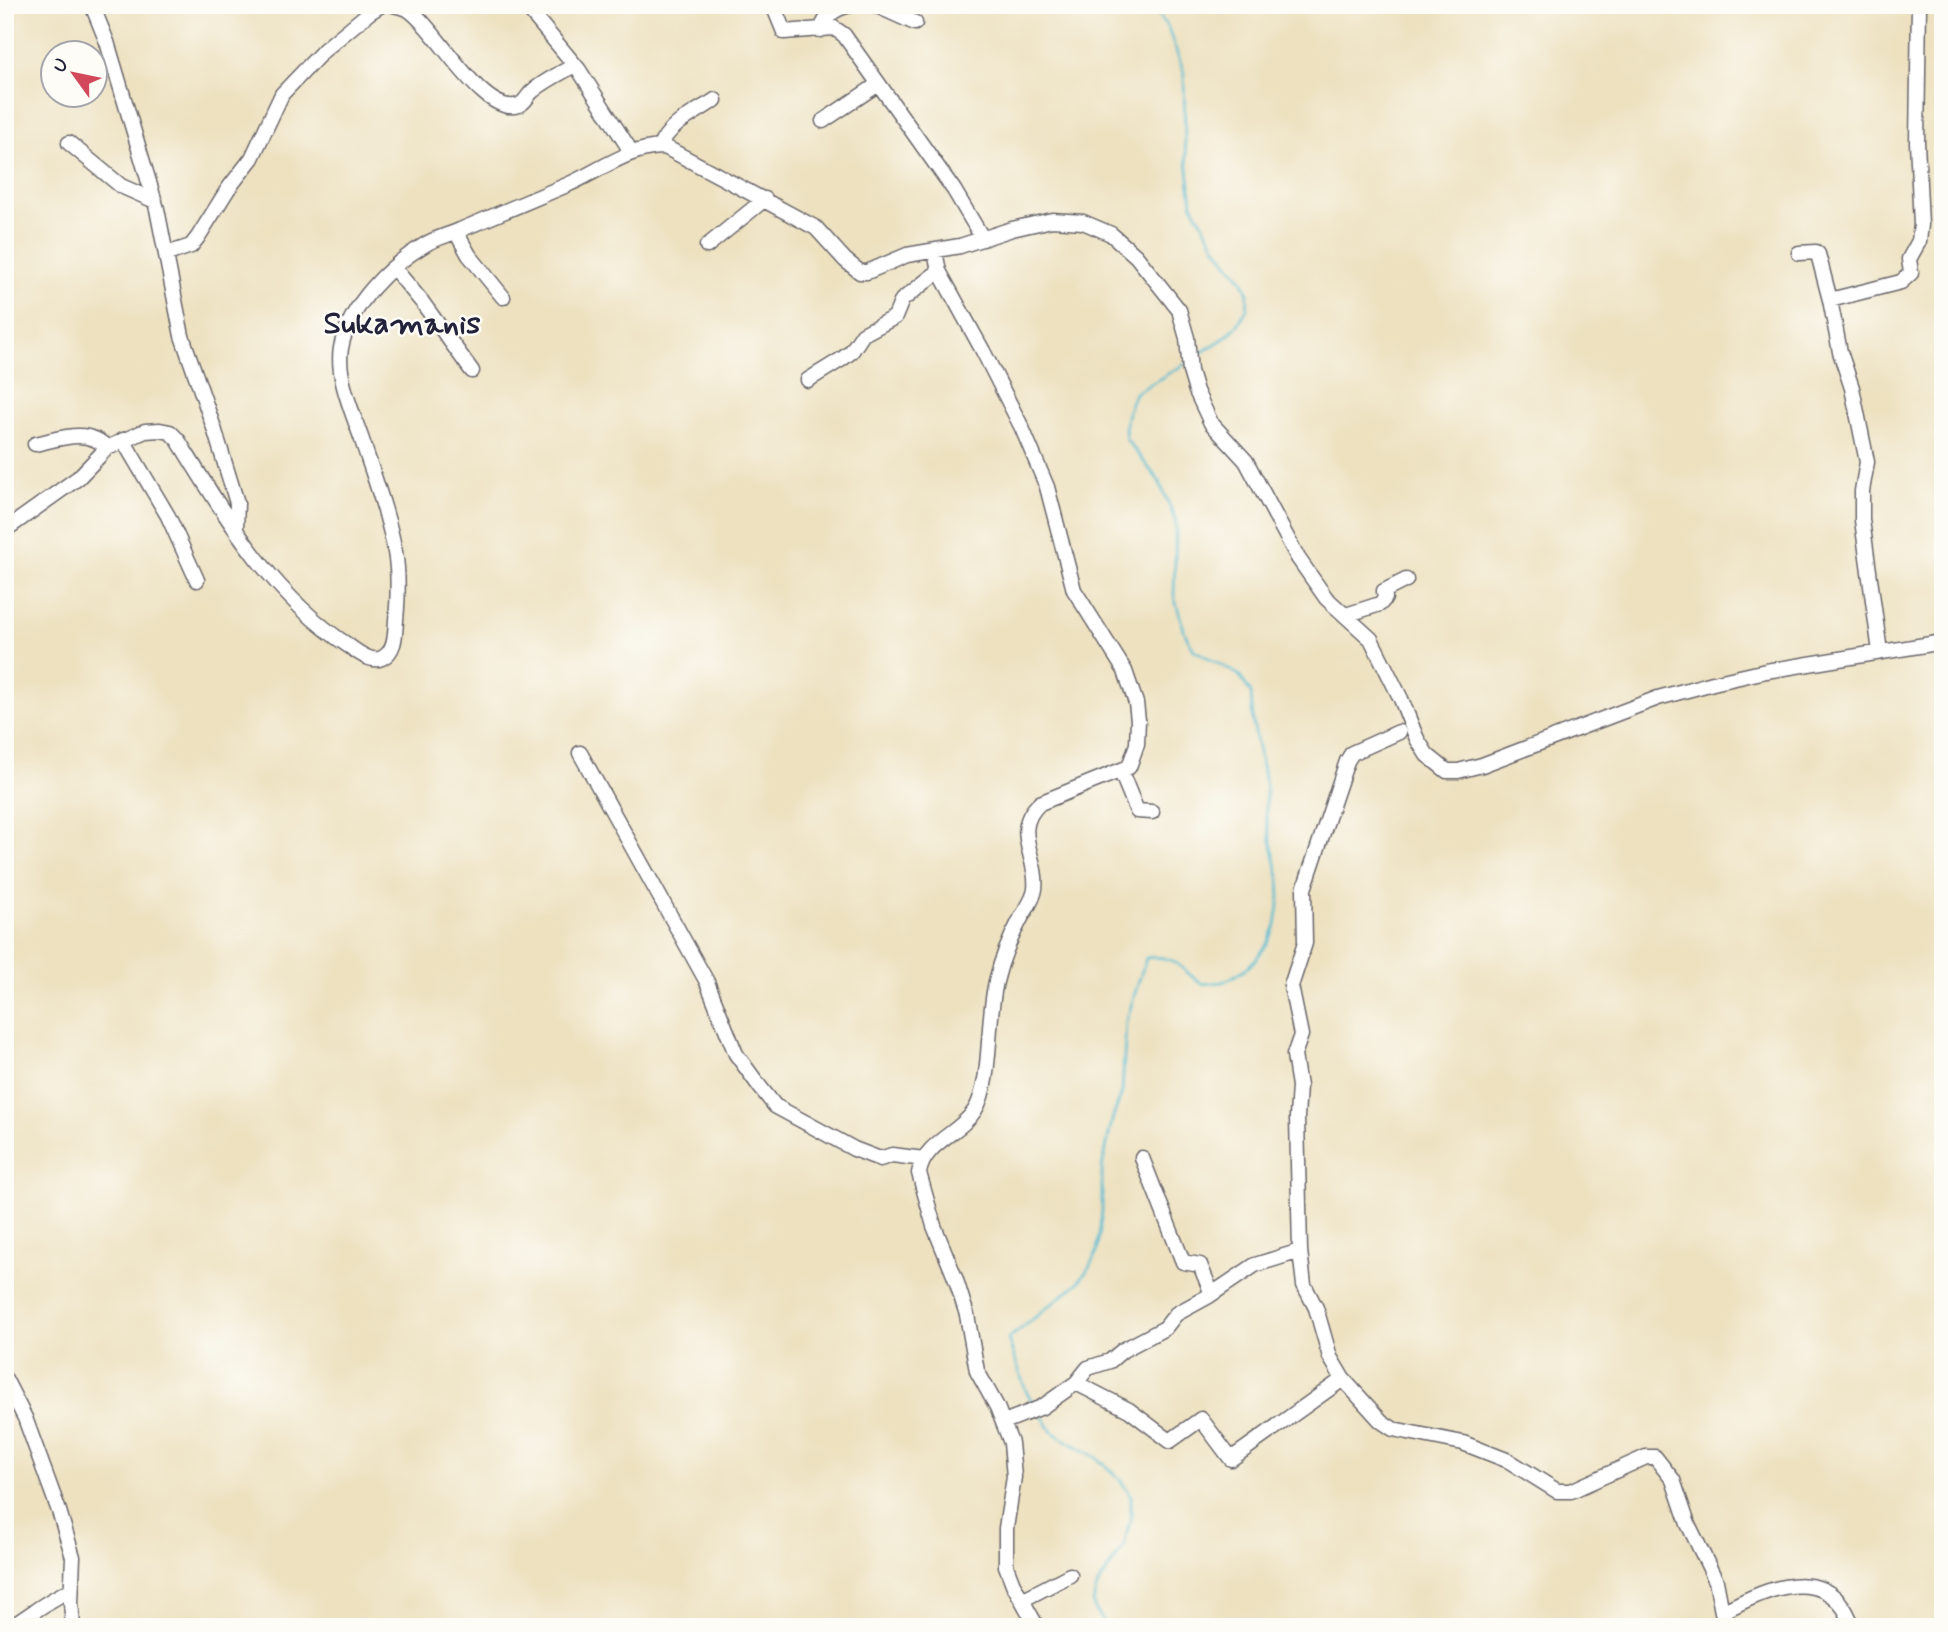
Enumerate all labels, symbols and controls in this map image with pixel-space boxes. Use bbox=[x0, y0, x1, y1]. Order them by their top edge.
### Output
north arrow bbox=[38, 38, 108, 108]
text: U bbox=[47, 54, 75, 78]
district label: Sukamanis bbox=[323, 303, 481, 345]

